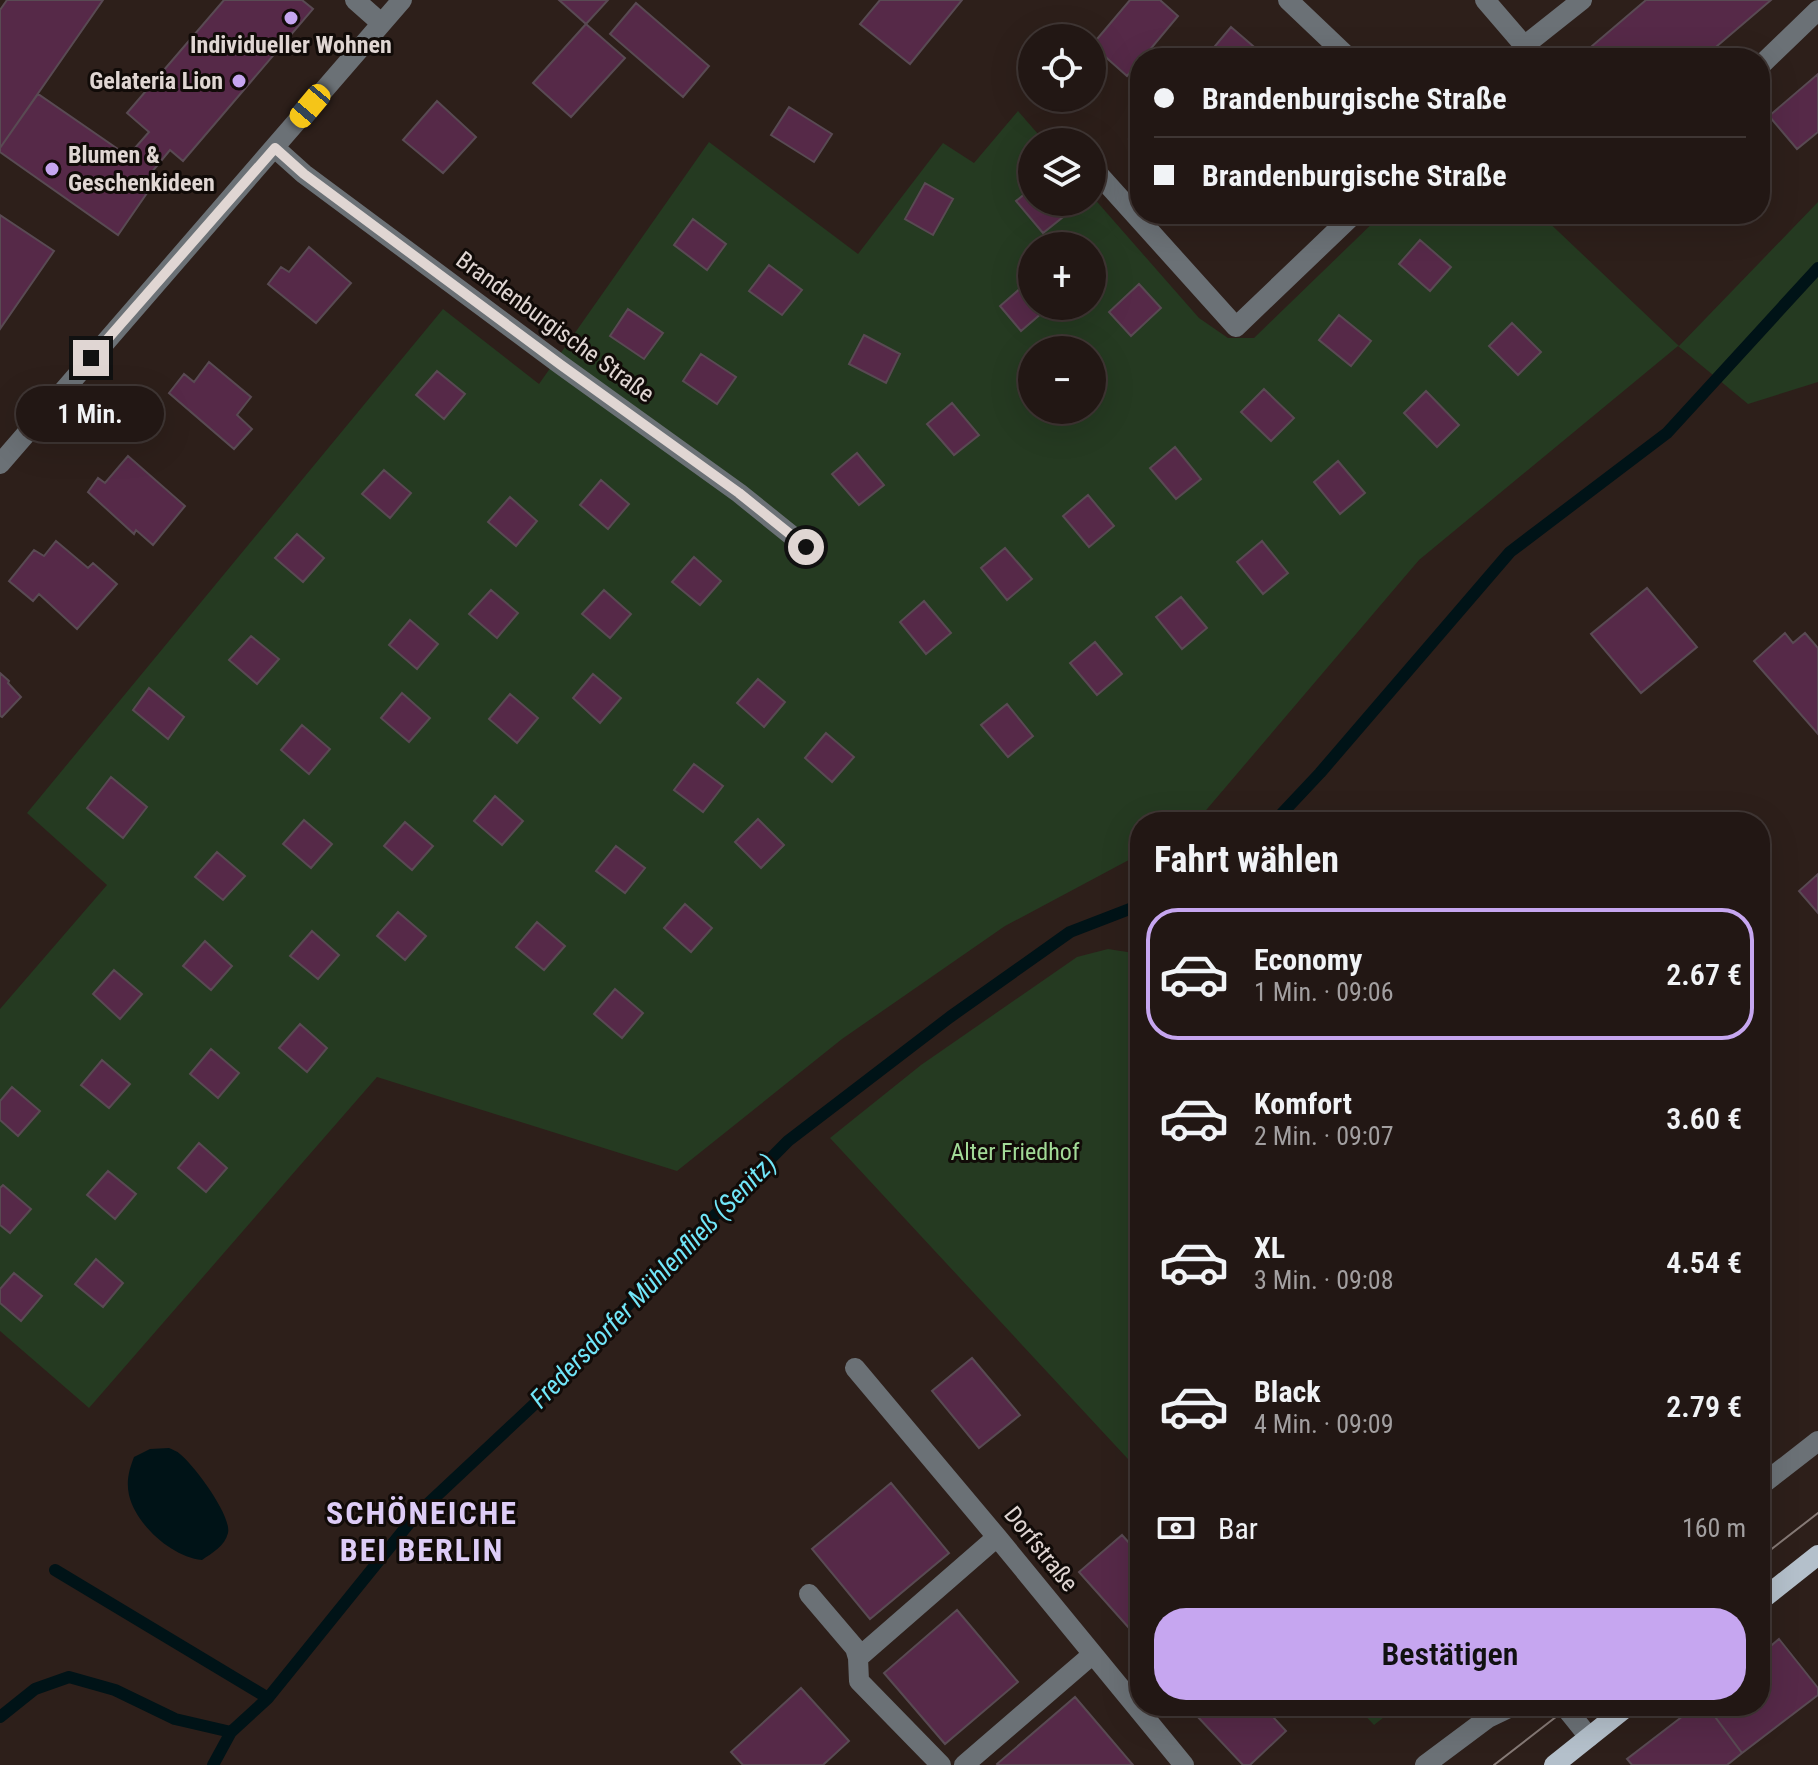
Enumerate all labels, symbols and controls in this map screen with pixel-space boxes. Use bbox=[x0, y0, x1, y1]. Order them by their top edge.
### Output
marker: Individueller Wohnen bbox=[282, 9, 300, 27]
map controls bbox=[1018, 24, 1106, 424]
button: locate bbox=[1018, 24, 1106, 112]
place label: Individueller Wohnen bbox=[190, 31, 392, 59]
place label: Gelateria Lion bbox=[89, 67, 223, 95]
marker: Gelateria Lion bbox=[230, 72, 248, 90]
car bbox=[285, 80, 335, 132]
text: Brandenburgische Straße bbox=[1202, 81, 1507, 116]
button: layers bbox=[1018, 128, 1106, 216]
place label: Blumen & Geschenkideen bbox=[68, 141, 215, 197]
text: Brandenburgische Straße bbox=[1202, 158, 1507, 193]
marker: Blumen & Geschenkideen bbox=[43, 160, 61, 178]
button: + bbox=[1018, 232, 1106, 320]
street label: Brandenburgische Straße bbox=[451, 246, 659, 408]
button: − bbox=[1018, 336, 1106, 424]
route end bbox=[73, 340, 109, 376]
callout: 1 Min. bbox=[17, 386, 165, 442]
text: 1 Min. bbox=[57, 399, 123, 429]
route start bbox=[788, 529, 824, 565]
text: Fahrt wählen bbox=[1154, 839, 1339, 881]
icon: car bbox=[1158, 938, 1230, 1010]
text: Economy bbox=[1254, 942, 1362, 977]
text: 2.67 € bbox=[1666, 957, 1742, 992]
text: 1 Min. · 09:06 bbox=[1254, 977, 1394, 1007]
icon: car bbox=[1158, 1082, 1230, 1154]
text: Komfort bbox=[1254, 1086, 1352, 1121]
text: 3.60 € bbox=[1666, 1101, 1742, 1136]
text: 2 Min. · 09:07 bbox=[1254, 1121, 1394, 1151]
park label: Alter Friedhof bbox=[951, 1138, 1080, 1166]
water label: Fredersdorfer Mühlenfließ (Senitz) bbox=[524, 1148, 782, 1414]
icon: car bbox=[1158, 1226, 1230, 1298]
text: XL bbox=[1254, 1230, 1285, 1265]
text: 4.54 € bbox=[1666, 1245, 1742, 1280]
text: 3 Min. · 09:08 bbox=[1254, 1265, 1394, 1295]
icon: car bbox=[1158, 1370, 1230, 1442]
text: Black bbox=[1254, 1374, 1321, 1409]
text: 2.79 € bbox=[1666, 1389, 1742, 1424]
text: 4 Min. · 09:09 bbox=[1254, 1409, 1394, 1439]
district label: SCHÖNEICHE BEI BERLIN bbox=[326, 1494, 518, 1569]
street label: Dorfstraße bbox=[998, 1501, 1084, 1597]
icon: cash bbox=[1154, 1506, 1198, 1550]
text: Bar bbox=[1218, 1511, 1258, 1546]
text: 160 m bbox=[1682, 1513, 1746, 1543]
button: Bestätigen bbox=[1154, 1608, 1746, 1700]

